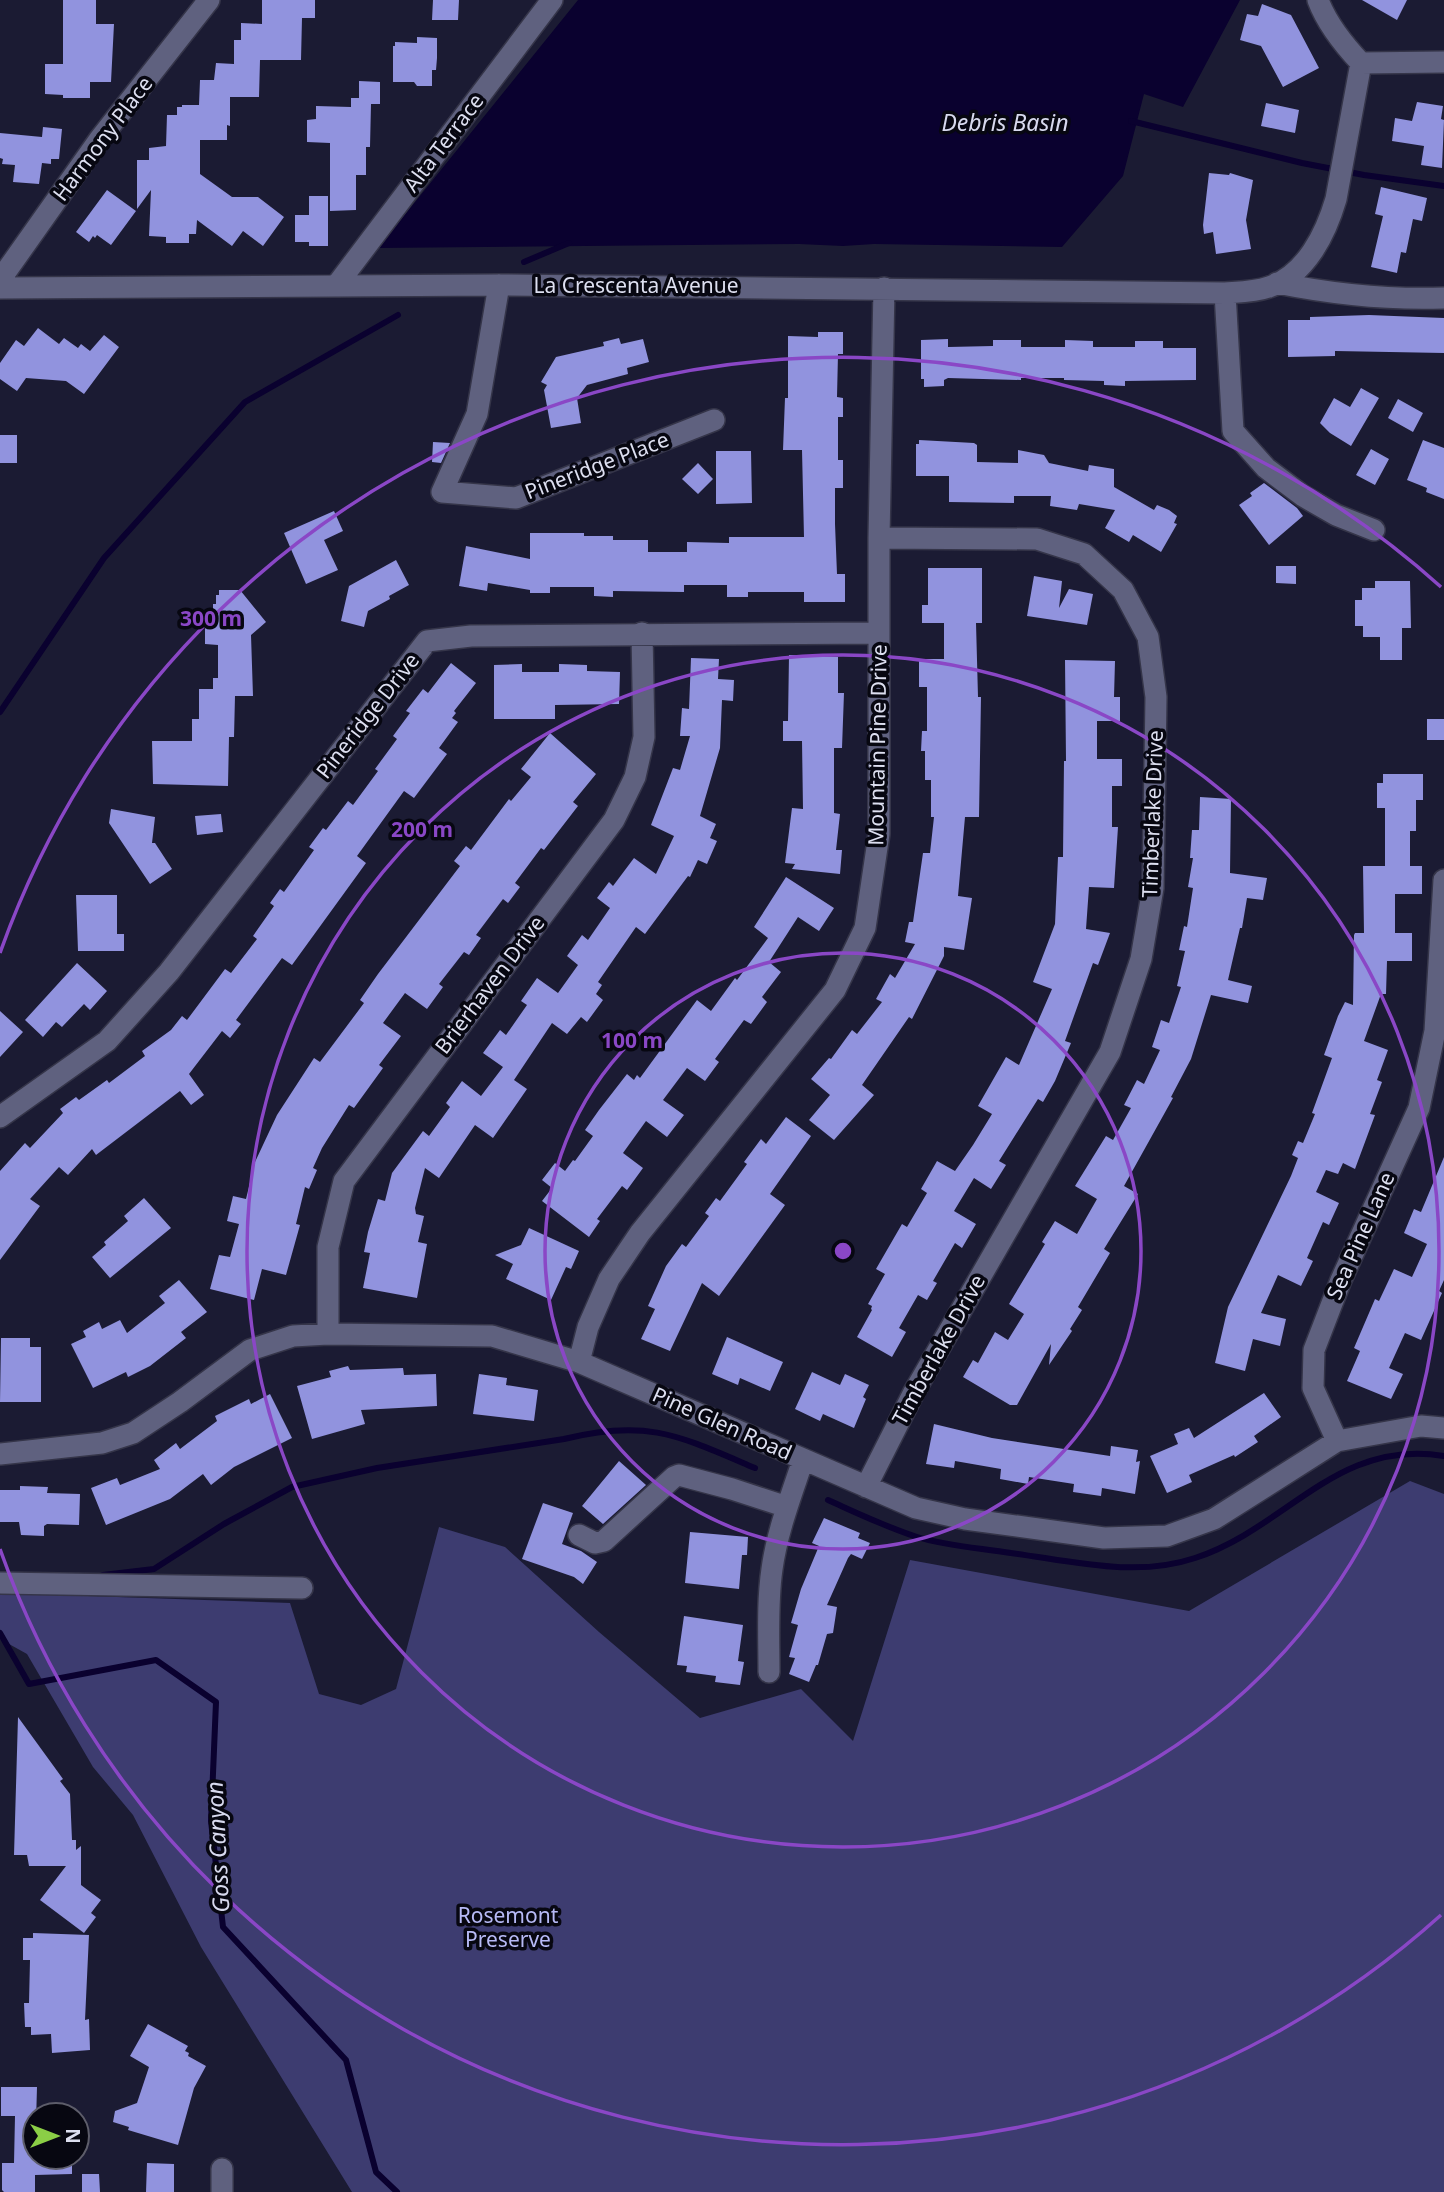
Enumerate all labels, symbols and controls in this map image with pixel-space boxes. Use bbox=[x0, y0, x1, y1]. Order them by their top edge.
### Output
street label: Harmony Place bbox=[46, 70, 158, 206]
street label: Alta Terrace bbox=[397, 88, 489, 197]
water label: Debris Basin bbox=[941, 106, 1069, 138]
street label: La Crescenta Avenue bbox=[533, 271, 739, 299]
street label: Pineridge Place bbox=[521, 425, 673, 505]
text: 300 m bbox=[180, 604, 242, 632]
street label: Mountain Pine Drive bbox=[861, 644, 893, 846]
street label: Pineridge Drive bbox=[309, 647, 425, 784]
street label: Timberlake Drive bbox=[1135, 730, 1169, 898]
text: 200 m bbox=[391, 815, 453, 843]
street label: Brierhaven Drive bbox=[428, 910, 550, 1059]
text: 100 m bbox=[601, 1026, 663, 1054]
street label: Sea Pine Lane bbox=[1320, 1167, 1401, 1304]
centre of rings bbox=[831, 1239, 855, 1263]
street label: Timberlake Drive bbox=[885, 1269, 991, 1430]
street label: Pine Glen Road bbox=[648, 1380, 797, 1466]
water label: Goss Canyon bbox=[198, 1781, 236, 1913]
park label: Rosemont Preserve bbox=[458, 1901, 559, 1953]
north arrow bbox=[21, 2101, 91, 2171]
text: N bbox=[60, 2128, 86, 2144]

